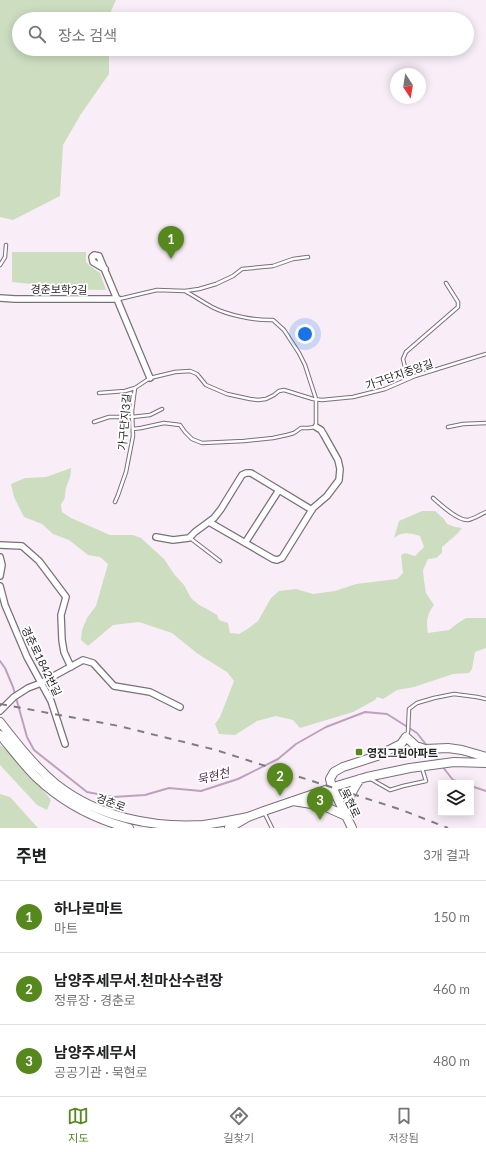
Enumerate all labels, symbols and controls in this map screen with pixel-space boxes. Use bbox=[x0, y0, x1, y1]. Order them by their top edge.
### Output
search box bbox=[12, 12, 474, 56]
icon: search bbox=[26, 23, 48, 45]
text: 장소 검색 bbox=[58, 26, 117, 44]
north arrow bbox=[390, 68, 426, 104]
pin: 1 bbox=[158, 226, 184, 259]
street label: 경춘보학2길 bbox=[30, 282, 88, 296]
your location bbox=[295, 324, 315, 344]
street label: 가구단지중앙길 bbox=[363, 356, 435, 392]
street label: 가구단지3길 bbox=[115, 393, 133, 451]
street label: 경춘로1842번길 bbox=[19, 624, 65, 698]
place label: 영진그린아파트 bbox=[367, 746, 438, 759]
marker: 영진그린아파트 bbox=[354, 747, 364, 757]
pin: 2 bbox=[267, 763, 293, 796]
water label: 묵현천 bbox=[195, 764, 233, 787]
map controls bbox=[438, 780, 474, 816]
button: layers bbox=[438, 780, 474, 816]
pin: 3 bbox=[307, 787, 333, 820]
street label: 묵현로 bbox=[339, 787, 363, 819]
street label: 경춘로 bbox=[95, 791, 127, 813]
text: 주변 bbox=[16, 845, 47, 866]
text: 3개 결과 bbox=[423, 847, 470, 863]
text: 하나로마트 bbox=[54, 899, 123, 917]
text: 1 bbox=[25, 909, 33, 925]
text: 150 m bbox=[433, 909, 470, 925]
text: 마트 bbox=[54, 920, 78, 936]
text: 남양주세무서.천마산수련장 bbox=[54, 971, 223, 989]
text: 2 bbox=[25, 981, 33, 997]
text: 460 m bbox=[433, 981, 470, 997]
text: 정류장 · 경춘로 bbox=[54, 992, 136, 1008]
text: 남양주세무서 bbox=[54, 1043, 137, 1061]
text: 3 bbox=[25, 1053, 33, 1069]
text: 480 m bbox=[433, 1053, 470, 1069]
text: 공공기관 · 묵현로 bbox=[54, 1064, 148, 1080]
tab: 지도 bbox=[67, 1105, 89, 1145]
tab: 길찾기 bbox=[224, 1105, 254, 1145]
tab: 저장됨 bbox=[388, 1105, 419, 1145]

